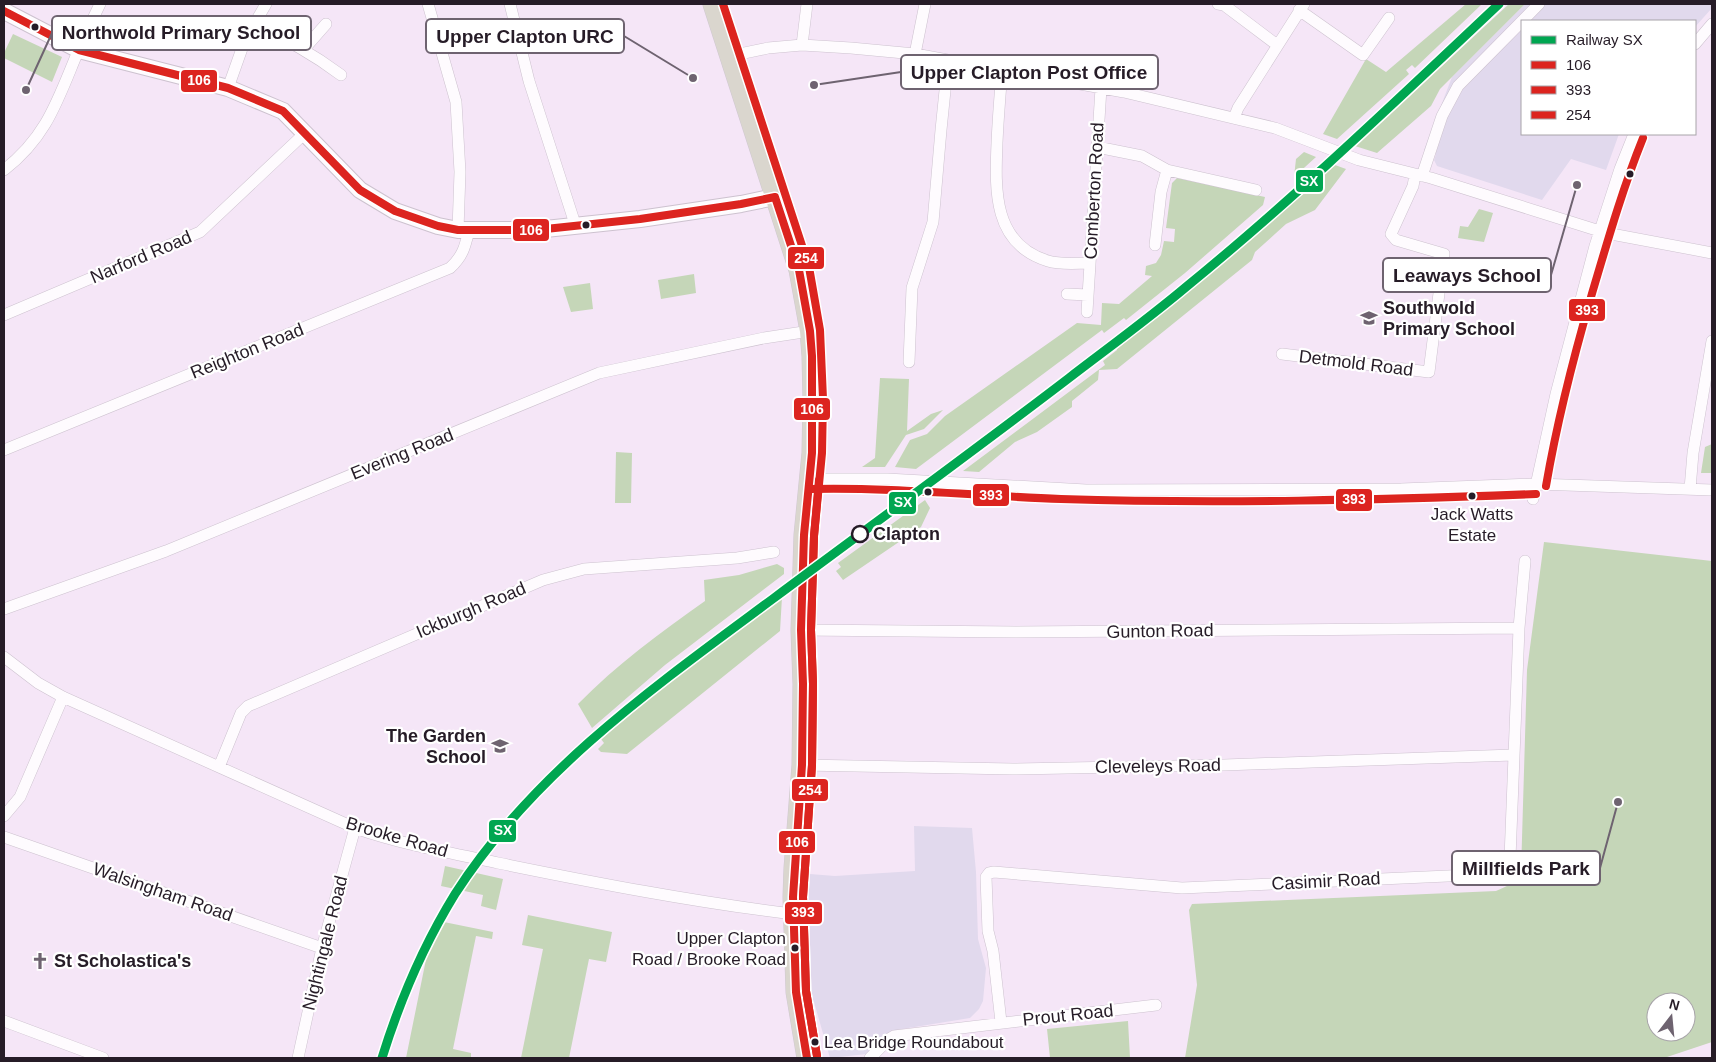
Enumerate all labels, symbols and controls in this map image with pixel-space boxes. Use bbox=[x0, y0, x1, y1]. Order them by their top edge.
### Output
callout: Northwold Primary School bbox=[52, 16, 311, 50]
callout: Upper Clapton URC bbox=[426, 19, 624, 53]
legend bbox=[1521, 20, 1696, 135]
unlabelled marker bbox=[30, 22, 40, 32]
text: Northwold Primary School bbox=[62, 22, 300, 43]
text: Upper Clapton URC bbox=[436, 26, 614, 47]
text: Railway SX bbox=[1566, 31, 1643, 48]
callout: Upper Clapton Post Office bbox=[901, 55, 1158, 89]
text: 106 bbox=[1566, 56, 1591, 73]
text: Upper Clapton Post Office bbox=[911, 62, 1147, 83]
line badge: 106 bbox=[180, 69, 218, 93]
text: 106 bbox=[187, 72, 211, 88]
text: 393 bbox=[1566, 81, 1591, 98]
text: 254 bbox=[1566, 106, 1591, 123]
street label: Comberton Road bbox=[1080, 122, 1108, 260]
line badge: SX bbox=[1295, 169, 1324, 193]
unlabelled marker bbox=[1625, 169, 1635, 179]
text: SX bbox=[1300, 173, 1319, 189]
line badge: 106 bbox=[512, 218, 550, 242]
unlabelled marker bbox=[581, 220, 591, 230]
text: 106 bbox=[519, 222, 543, 238]
street label: Narford Road bbox=[87, 227, 195, 287]
line badge: 254 bbox=[787, 246, 825, 270]
text: 254 bbox=[794, 250, 818, 266]
callout: Leaways School bbox=[1383, 258, 1551, 292]
text: Leaways School bbox=[1393, 265, 1541, 286]
place label: Southwold Primary School bbox=[1383, 298, 1515, 339]
line badge: 393 bbox=[1568, 298, 1606, 322]
text: 393 bbox=[1575, 302, 1599, 318]
school or university icon: Southwold Primary School bbox=[1359, 308, 1379, 328]
street label: Reighton Road bbox=[188, 319, 306, 383]
street label: Detmold Road bbox=[1298, 346, 1414, 380]
line badge: 106 bbox=[793, 397, 831, 421]
text: 106 bbox=[800, 401, 824, 417]
street label: Evering Road bbox=[348, 424, 456, 484]
line badge: 393 bbox=[972, 483, 1010, 507]
unlabelled marker bbox=[923, 487, 933, 497]
text: 393 bbox=[979, 487, 1003, 503]
line badge: 393 bbox=[1335, 488, 1373, 512]
line badge: SX bbox=[888, 491, 917, 515]
text: 393 bbox=[1342, 491, 1366, 507]
marker: Jack Watts Estate bbox=[1467, 491, 1477, 501]
text: SX bbox=[894, 494, 913, 510]
place label: Jack Watts Estate bbox=[1431, 505, 1513, 545]
place label: Clapton bbox=[873, 524, 940, 544]
marker: Clapton bbox=[851, 525, 869, 543]
street label: Ickburgh Road bbox=[413, 578, 529, 642]
street label: Gunton Road bbox=[1106, 620, 1214, 642]
place label: The Garden School bbox=[386, 726, 486, 767]
school or university icon: The Garden School bbox=[490, 736, 510, 756]
street label: Cleveleys Road bbox=[1095, 755, 1221, 777]
line badge: 254 bbox=[791, 778, 829, 802]
text: 254 bbox=[798, 782, 822, 798]
street label: Brooke Road bbox=[344, 813, 450, 861]
line badge: SX bbox=[488, 819, 517, 843]
text: SX bbox=[494, 822, 513, 838]
line badge: 106 bbox=[778, 830, 816, 854]
text: 106 bbox=[785, 834, 809, 850]
callout: Millfields Park bbox=[1452, 851, 1600, 885]
text: Millfields Park bbox=[1462, 858, 1590, 879]
street label: Walsingham Road bbox=[91, 859, 235, 925]
street label: Casimir Road bbox=[1271, 868, 1381, 894]
street label: Nightingale Road bbox=[299, 874, 351, 1012]
line badge: 393 bbox=[784, 901, 823, 925]
text: 393 bbox=[791, 904, 815, 920]
place label: Upper Clapton Road / Brooke Road bbox=[632, 929, 786, 969]
marker: Upper Clapton Road / Brooke Road bbox=[790, 943, 800, 953]
church icon: St Scholastica's bbox=[30, 951, 50, 971]
place label: St Scholastica's bbox=[54, 951, 191, 971]
north arrow bbox=[1646, 992, 1696, 1042]
text: N bbox=[1668, 995, 1682, 1014]
street label: Prout Road bbox=[1022, 1000, 1114, 1030]
place label: Lea Bridge Roundabout bbox=[824, 1033, 1004, 1052]
marker: Lea Bridge Roundabout bbox=[810, 1037, 820, 1047]

